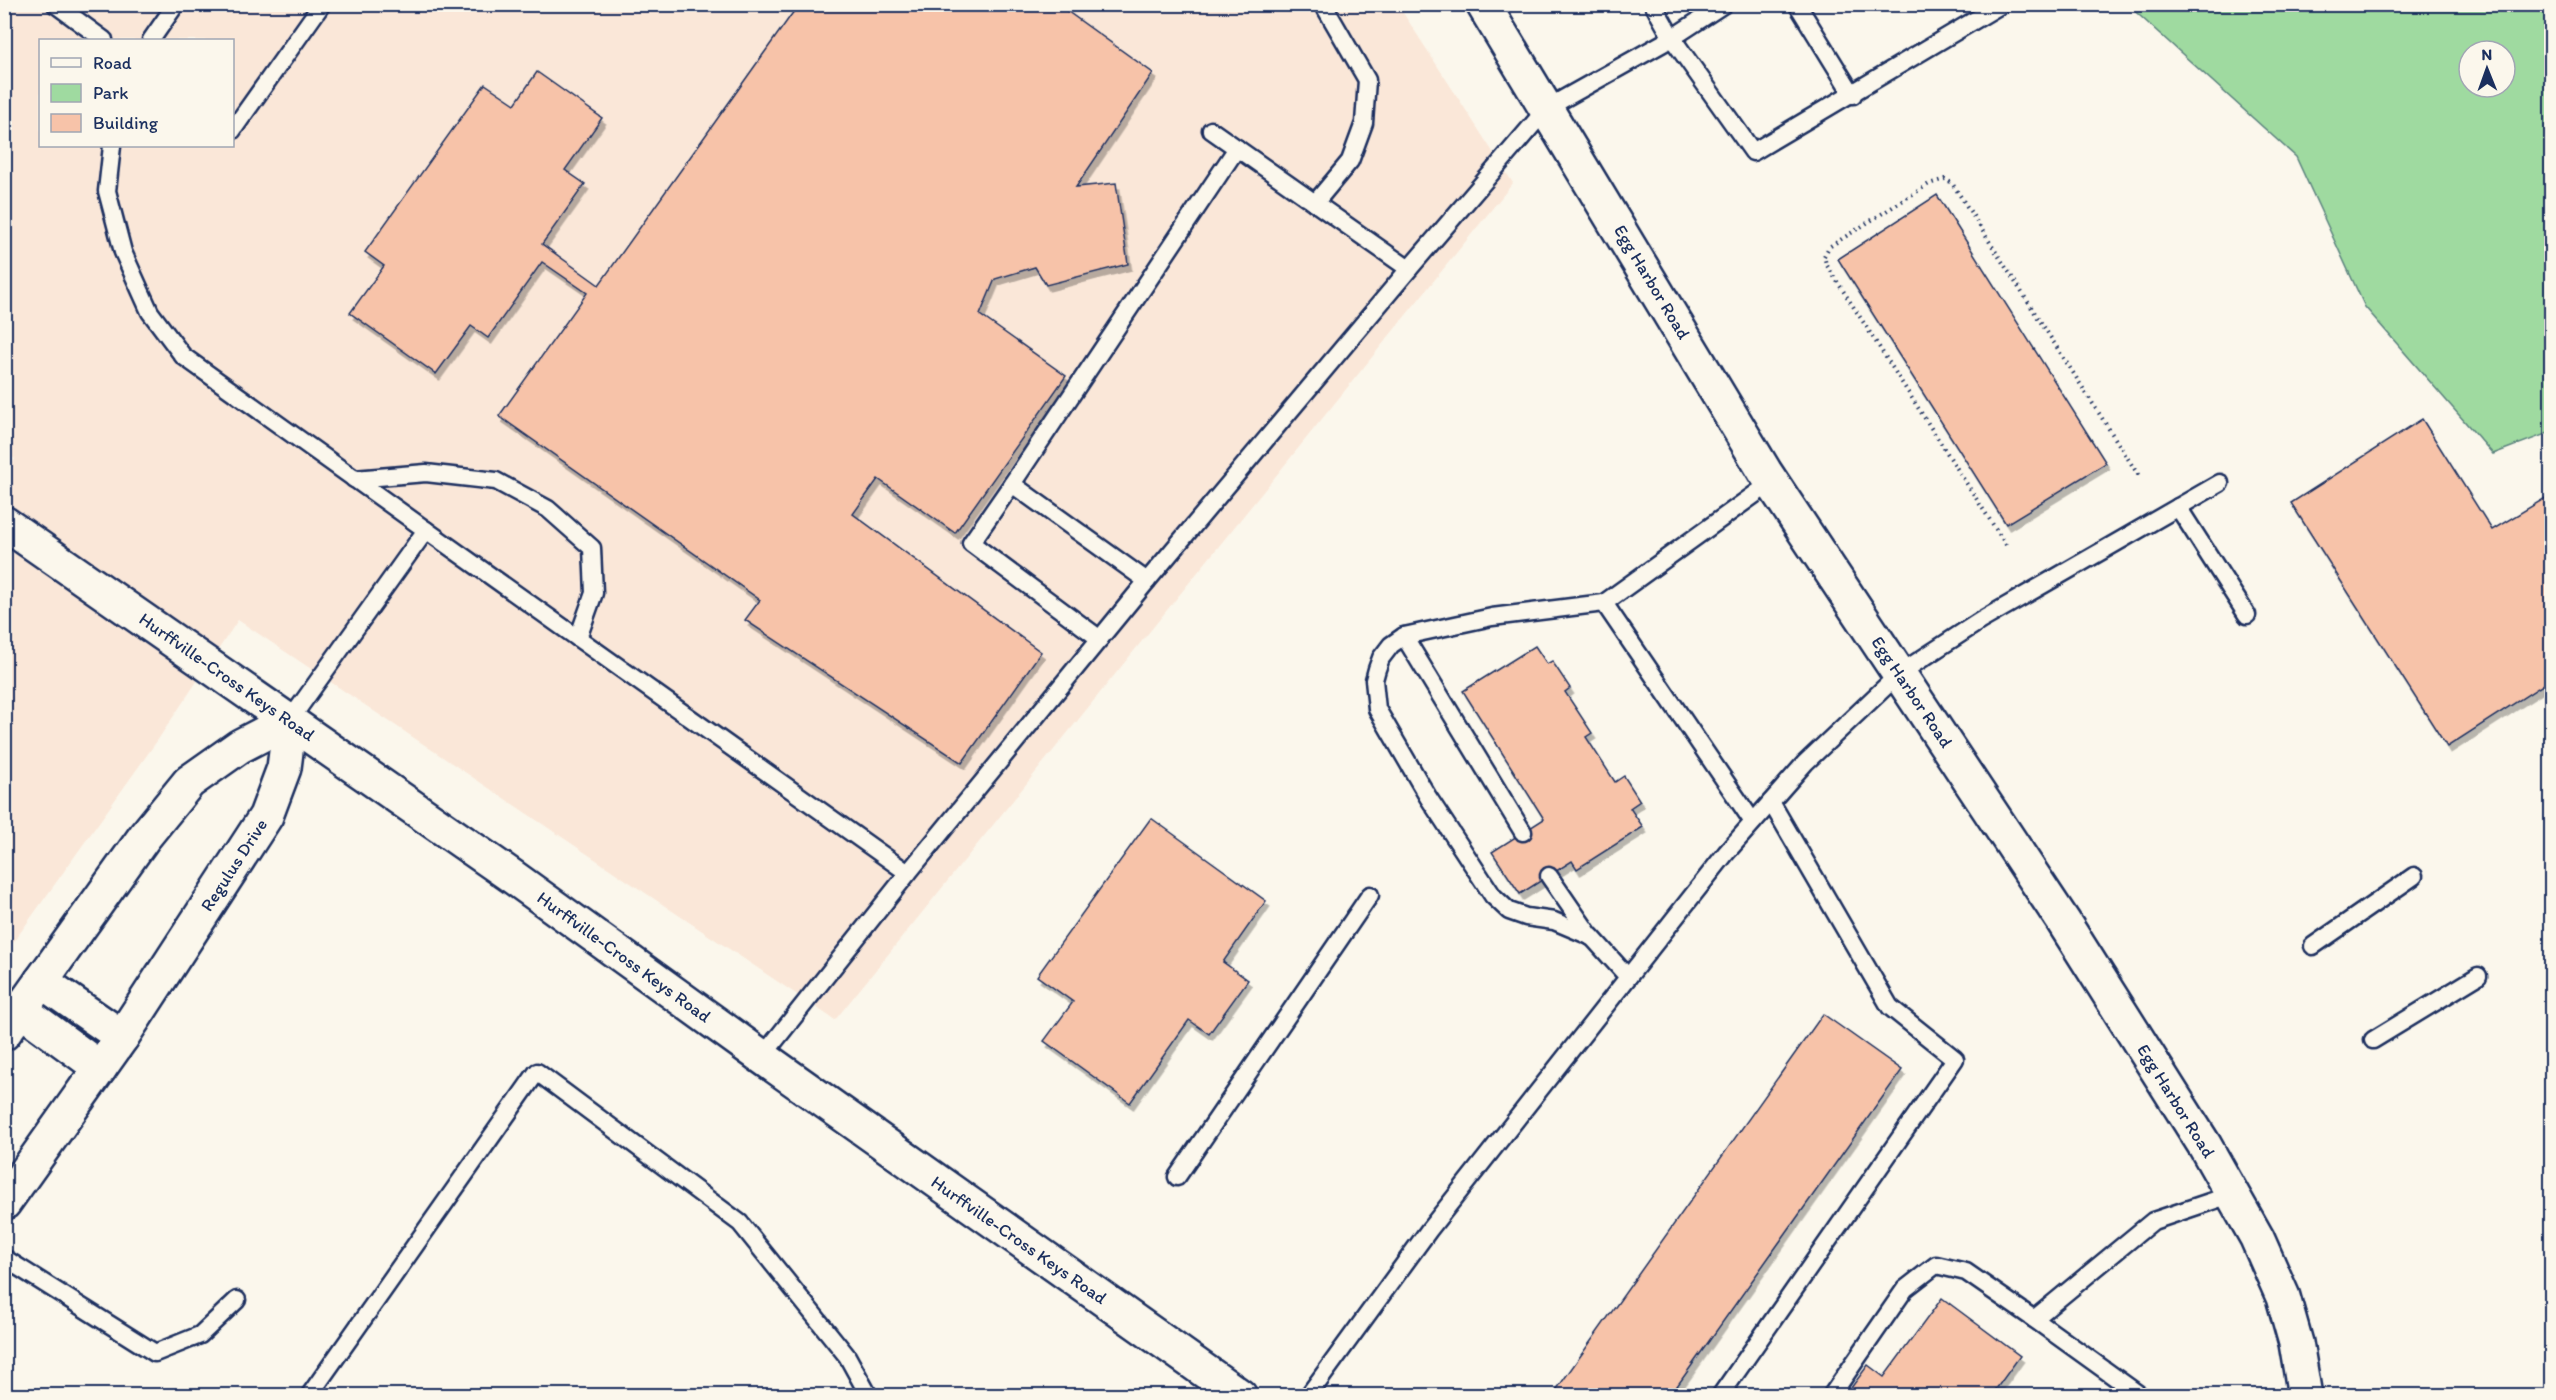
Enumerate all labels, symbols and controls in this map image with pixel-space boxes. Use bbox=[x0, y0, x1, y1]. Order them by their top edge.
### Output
legend bbox=[39, 39, 234, 147]
north arrow bbox=[2457, 39, 2517, 99]
text: N bbox=[2481, 45, 2492, 64]
text: Road bbox=[93, 52, 132, 74]
text: Park bbox=[93, 82, 128, 104]
text: Building bbox=[93, 112, 159, 134]
street label: Egg Harbor Road bbox=[1609, 221, 1695, 344]
street label: Hurffville-Cross Keys Road bbox=[135, 608, 319, 746]
street label: Egg Harbor Road bbox=[1867, 632, 1958, 752]
street label: Regulus Drive bbox=[196, 814, 272, 916]
street label: Hurffville-Cross Keys Road bbox=[533, 887, 715, 1027]
street label: Egg Harbor Road bbox=[2132, 1040, 2220, 1162]
street label: Hurffville-Cross Keys Road bbox=[927, 1171, 1111, 1309]

